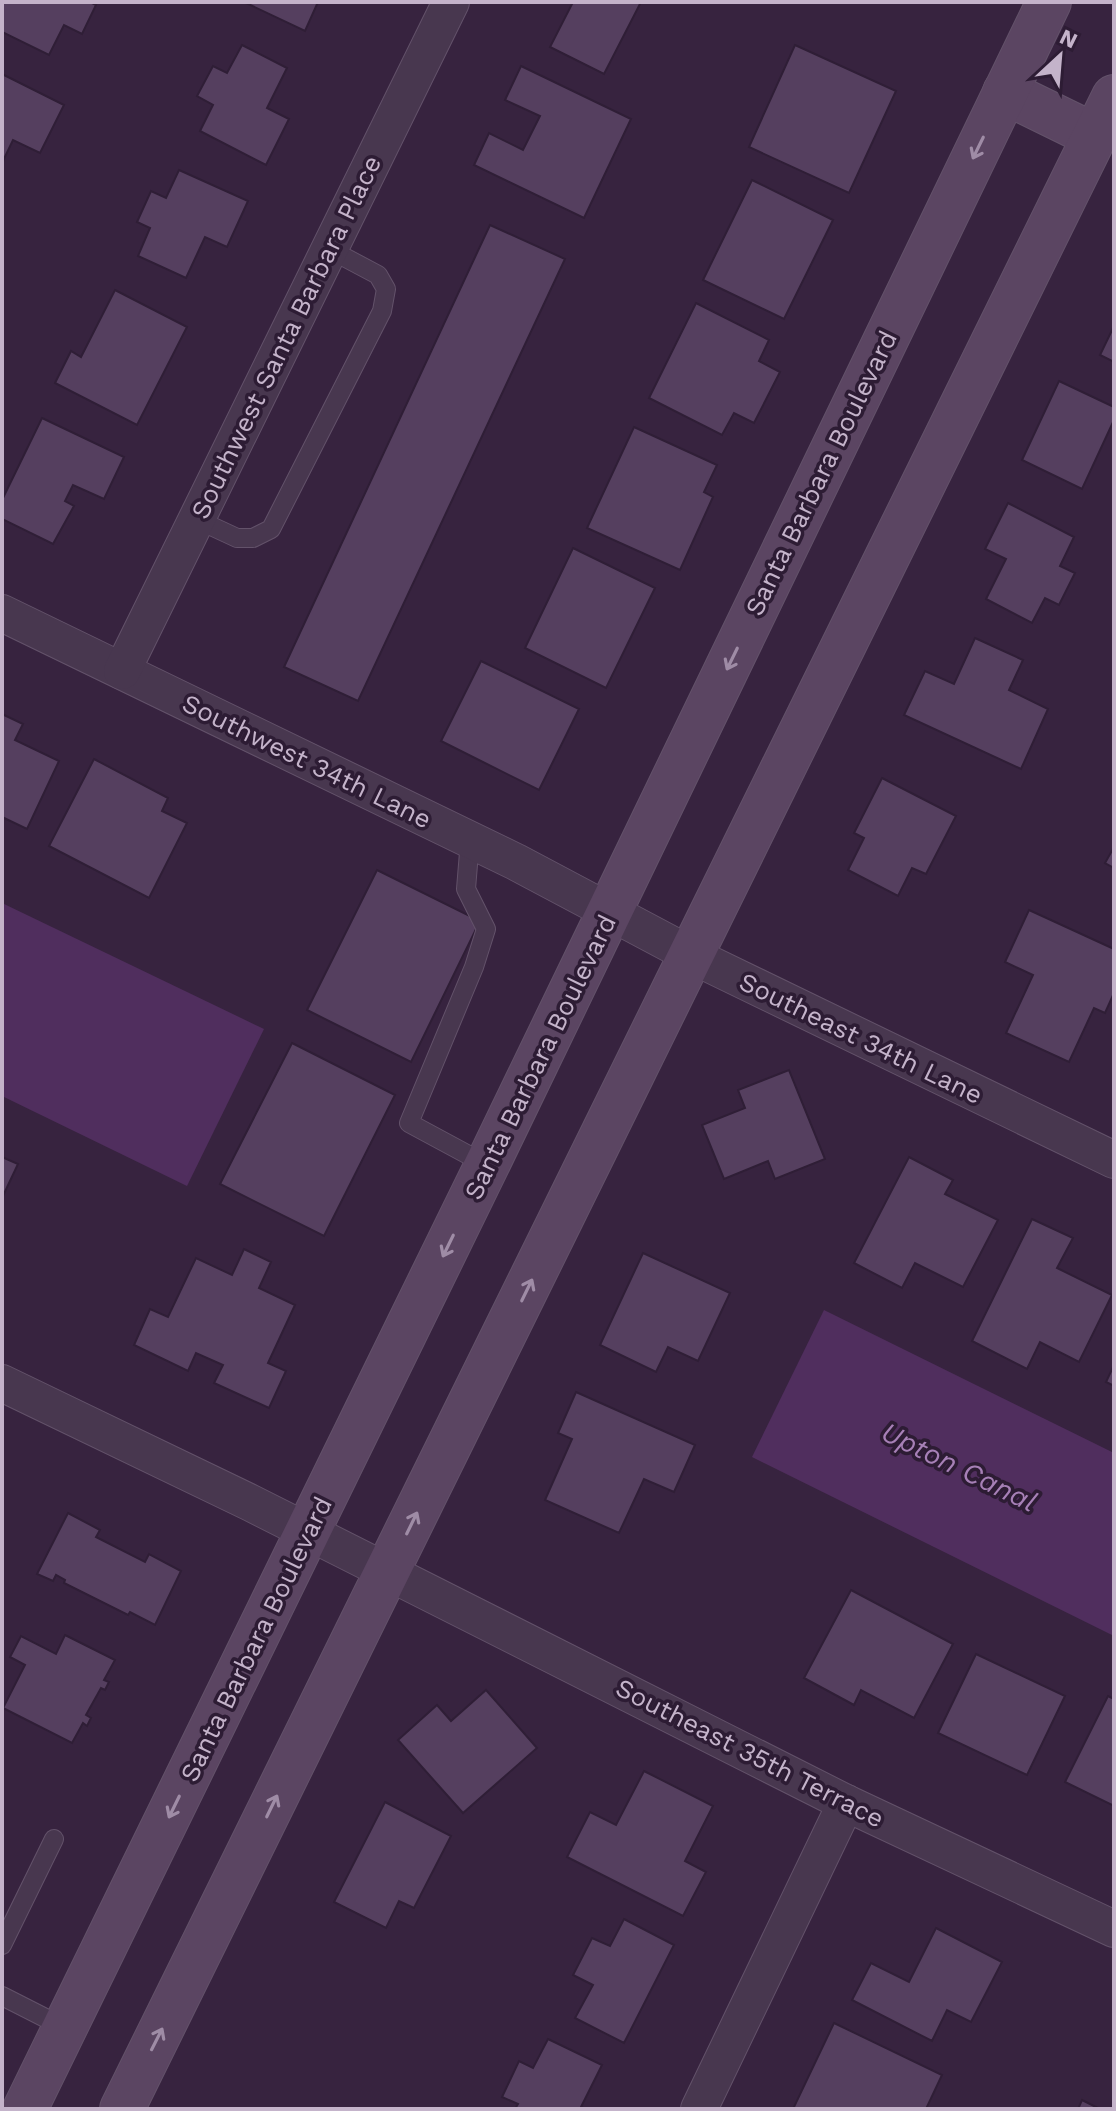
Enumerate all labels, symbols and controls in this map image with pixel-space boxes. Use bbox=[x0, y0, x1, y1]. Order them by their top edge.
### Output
north arrow bbox=[1020, 16, 1100, 96]
text: N bbox=[1056, 24, 1081, 53]
one-way arrow bbox=[970, 135, 985, 159]
street label: Southwest Santa Barbara Place bbox=[185, 150, 387, 524]
street label: Santa Barbara Boulevard bbox=[739, 326, 903, 620]
one-way arrow bbox=[724, 647, 739, 671]
street label: Southwest 34th Lane bbox=[178, 688, 436, 834]
street label: Santa Barbara Boulevard bbox=[458, 910, 622, 1204]
street label: Southeast 34th Lane bbox=[735, 966, 987, 1110]
one-way arrow bbox=[440, 1234, 455, 1258]
one-way arrow bbox=[520, 1278, 535, 1302]
water label: Upton Canal bbox=[876, 1415, 1042, 1519]
street label: Santa Barbara Boulevard bbox=[174, 1492, 338, 1786]
one-way arrow bbox=[404, 1511, 420, 1535]
street label: Southeast 35th Terrace bbox=[611, 1672, 889, 1834]
one-way arrow bbox=[166, 1794, 181, 1818]
one-way arrow bbox=[265, 1795, 280, 1819]
one-way arrow bbox=[150, 2028, 165, 2052]

